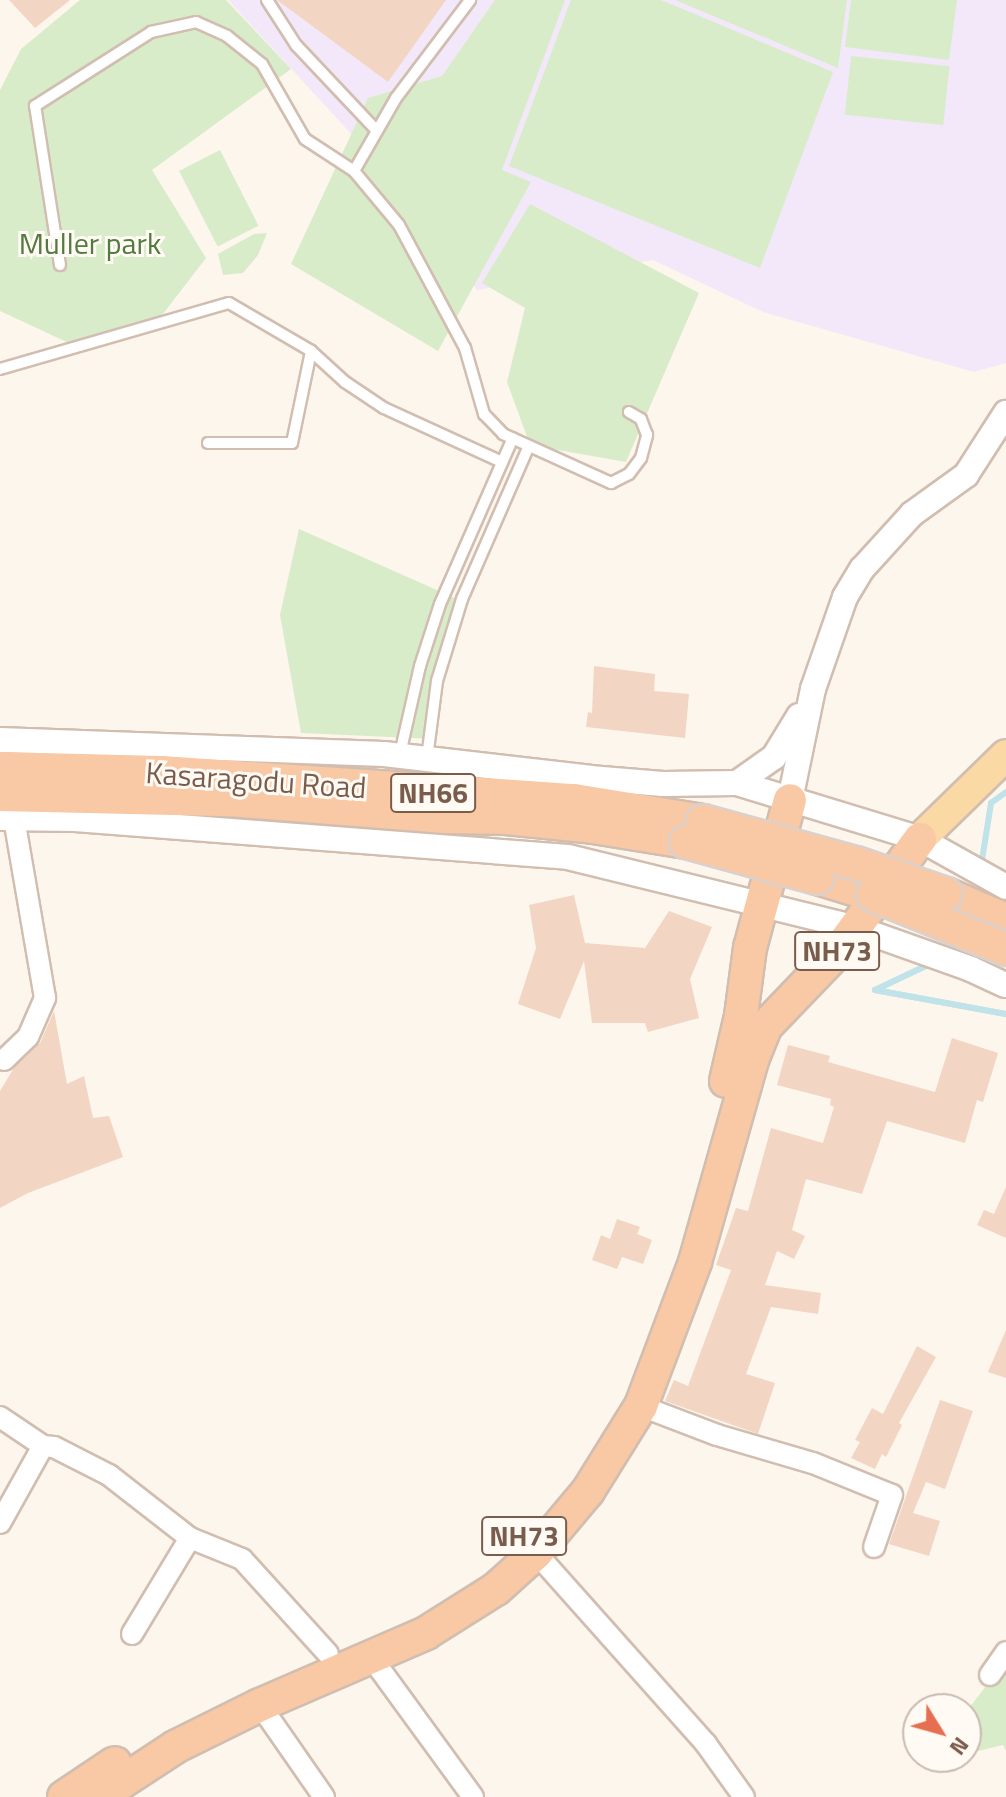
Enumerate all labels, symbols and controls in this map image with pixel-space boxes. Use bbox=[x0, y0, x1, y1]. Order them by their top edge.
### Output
park label: Muller park bbox=[19, 225, 161, 261]
street label: Kasaragodu Road bbox=[144, 754, 368, 806]
road number: NH66 bbox=[389, 769, 477, 817]
road number: NH73 bbox=[793, 927, 881, 975]
road number: NH73 bbox=[480, 1512, 568, 1560]
north arrow bbox=[902, 1693, 982, 1773]
text: N bbox=[941, 1730, 978, 1763]

